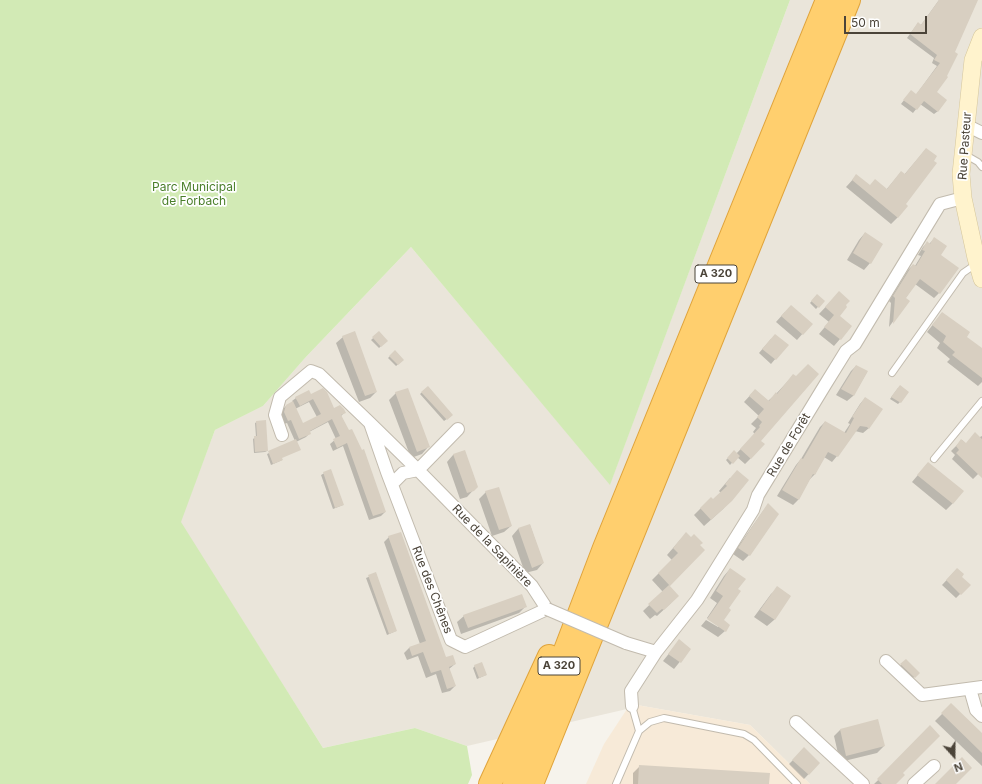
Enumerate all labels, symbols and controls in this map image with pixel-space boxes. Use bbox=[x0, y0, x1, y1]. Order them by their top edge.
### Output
scale bar bbox=[846, 8, 929, 34]
text: 50 m bbox=[851, 15, 880, 30]
street label: Rue Pasteur bbox=[955, 111, 975, 181]
park label: Parc Municipal de Forbach bbox=[152, 180, 236, 208]
road number: A 320 bbox=[695, 265, 737, 283]
street label: Rue de Forêt bbox=[764, 410, 814, 480]
street label: Rue de la Sapinière bbox=[449, 502, 535, 590]
street label: Rue des Chênes bbox=[409, 544, 455, 636]
road number: A 320 bbox=[538, 657, 580, 675]
north arrow bbox=[934, 736, 974, 776]
text: N bbox=[952, 759, 965, 775]

